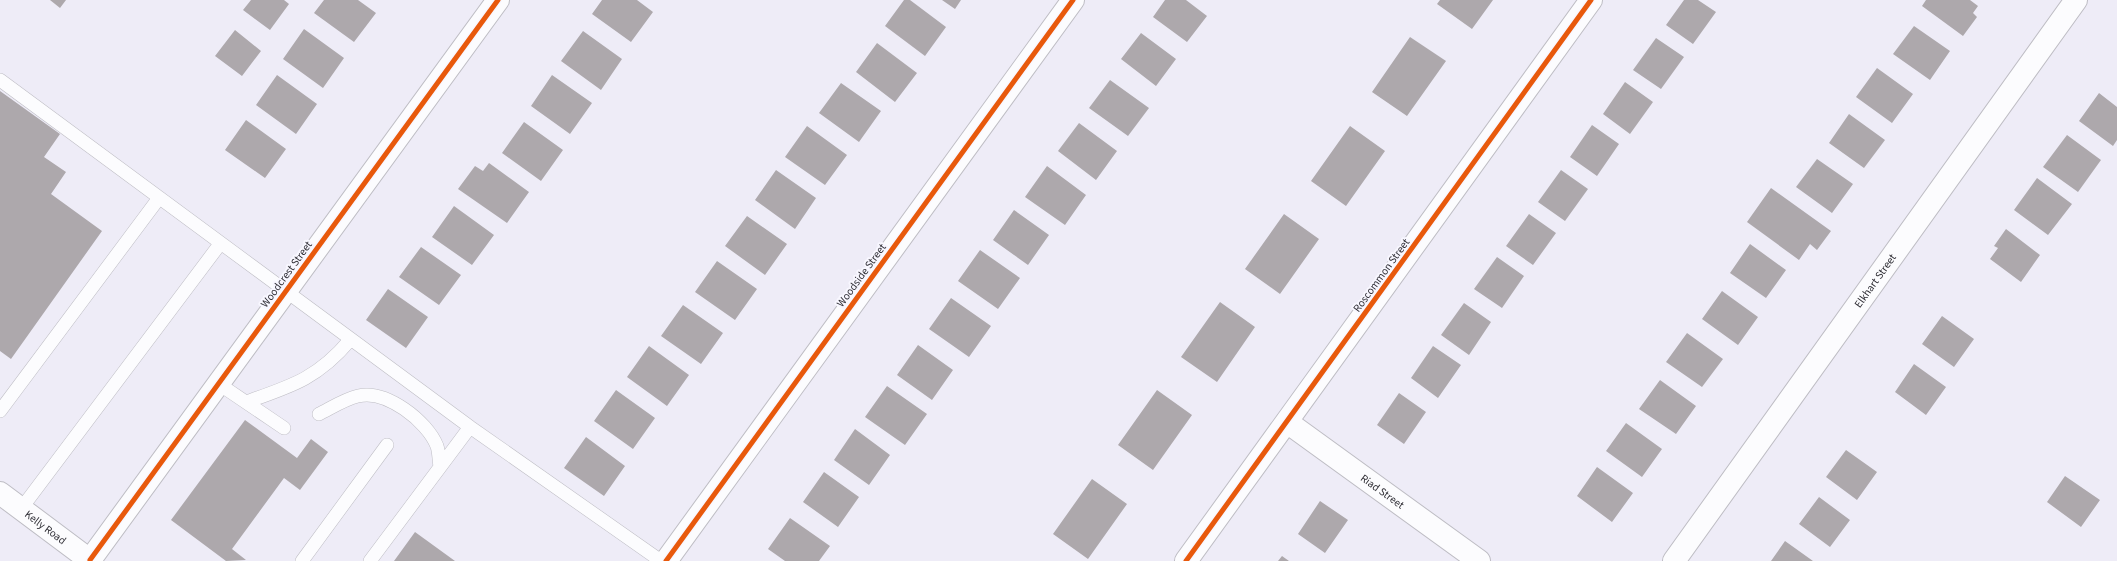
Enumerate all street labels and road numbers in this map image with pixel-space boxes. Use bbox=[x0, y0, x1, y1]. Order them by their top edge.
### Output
street label: Roscommon Street bbox=[1350, 235, 1413, 315]
street label: Woodcrest Street bbox=[257, 238, 316, 311]
street label: Woodside Street bbox=[833, 240, 890, 310]
street label: Elkhart Street bbox=[1851, 251, 1900, 311]
street label: Riad Street bbox=[1357, 471, 1407, 513]
street label: Kelly Road bbox=[22, 507, 69, 548]

